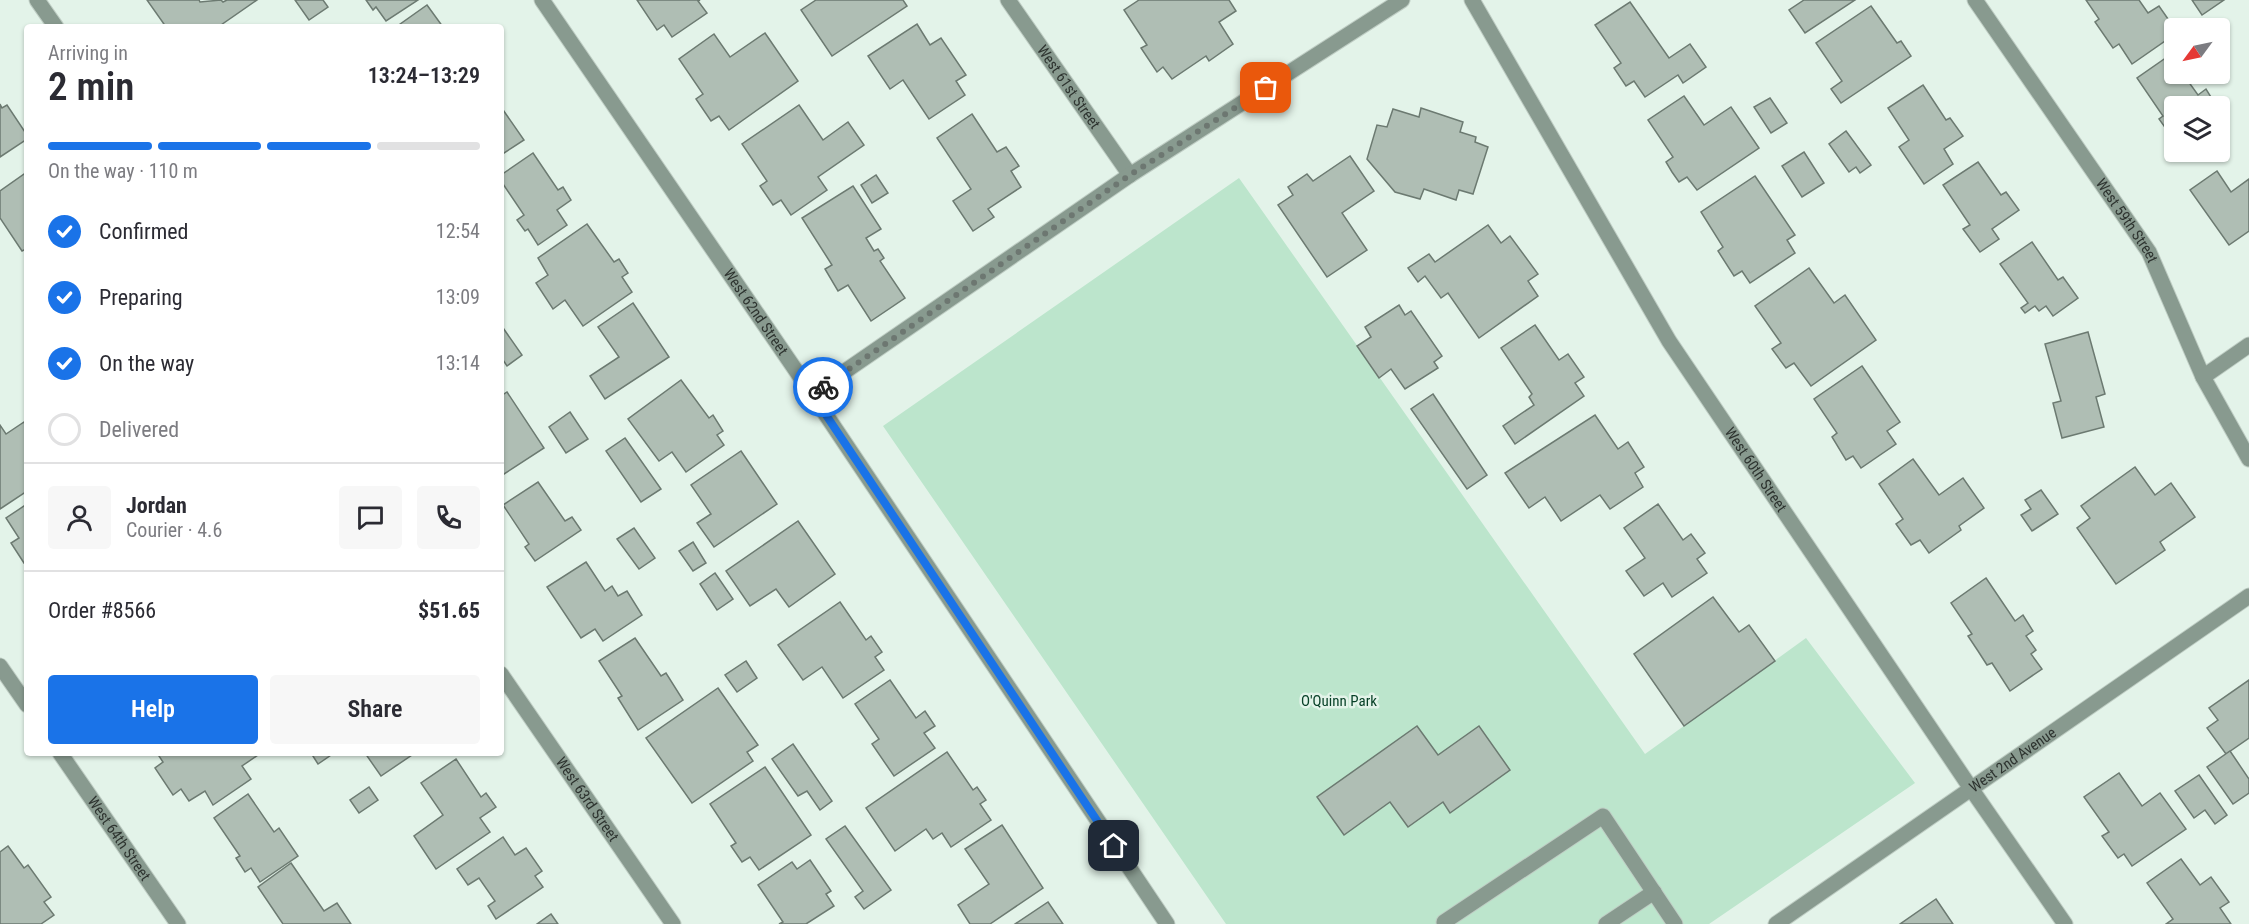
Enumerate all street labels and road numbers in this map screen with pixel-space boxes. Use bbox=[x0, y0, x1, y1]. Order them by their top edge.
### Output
street label: West 61st Street bbox=[1033, 42, 1104, 132]
street label: West 59th Street bbox=[2092, 175, 2162, 266]
street label: West 62nd Street bbox=[720, 265, 792, 359]
street label: West 60th Street bbox=[1721, 424, 1791, 515]
street label: West 2nd Avenue bbox=[1966, 723, 2060, 796]
street label: West 63rd Street bbox=[552, 754, 622, 845]
street label: West 64th Street bbox=[84, 793, 154, 884]

